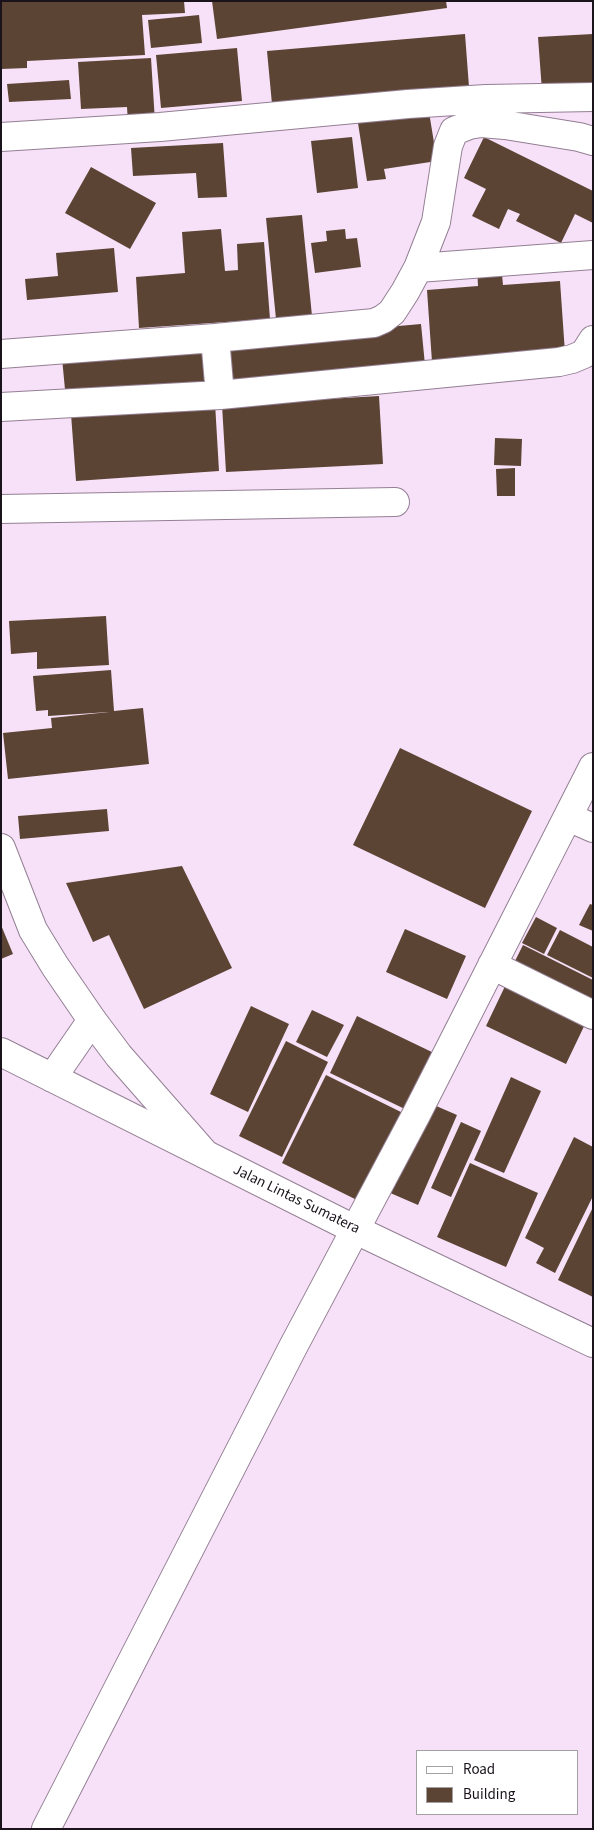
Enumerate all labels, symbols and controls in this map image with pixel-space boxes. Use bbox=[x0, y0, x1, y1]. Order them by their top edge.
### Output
street label: Jalan Lintas Sumatera bbox=[230, 1161, 362, 1239]
legend bbox=[416, 1750, 579, 1815]
text: Road bbox=[463, 1759, 495, 1780]
text: Building bbox=[463, 1784, 515, 1805]

